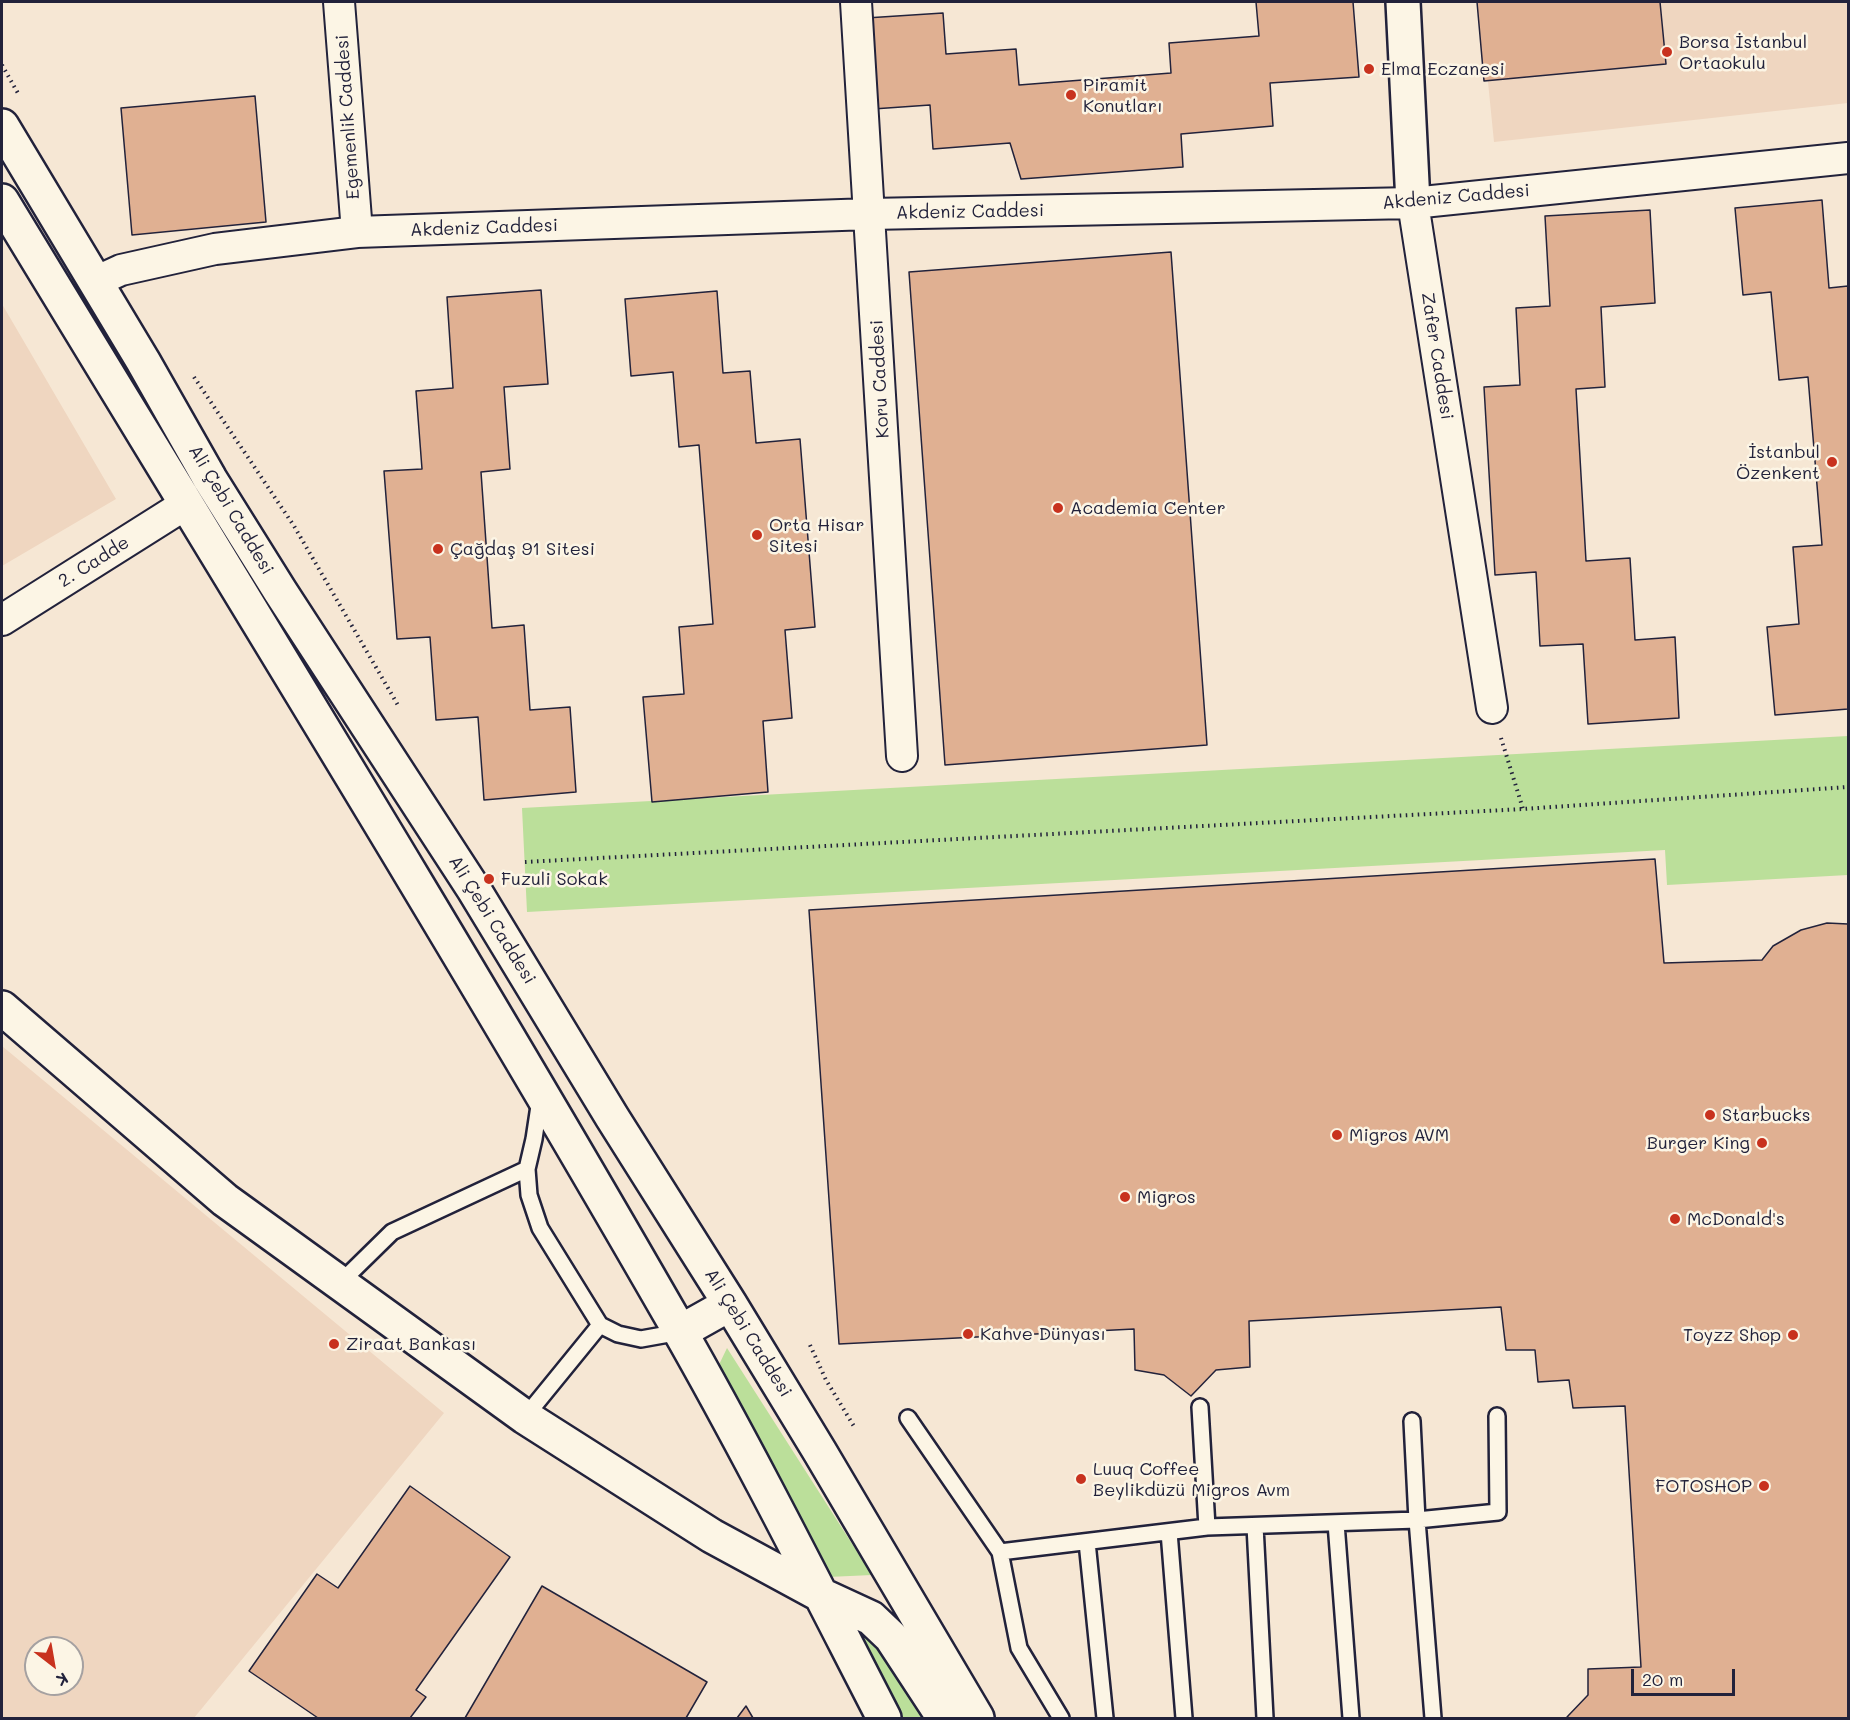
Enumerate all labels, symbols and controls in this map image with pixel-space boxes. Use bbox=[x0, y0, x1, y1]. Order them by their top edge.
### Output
place label: Borsa İstanbul Ortaokulu bbox=[1679, 31, 1807, 74]
street label: Egemenlik Caddesi bbox=[331, 34, 365, 200]
marker: Borsa İstanbul Ortaokulu bbox=[1660, 45, 1674, 59]
place label: Elma Eczanesi bbox=[1381, 58, 1505, 80]
marker: Elma Eczanesi bbox=[1362, 62, 1376, 76]
place label: Piramit Konutları bbox=[1083, 74, 1163, 116]
marker: Piramit Konutları bbox=[1064, 88, 1078, 102]
street label: Akdeniz Caddesi bbox=[1381, 180, 1531, 214]
street label: Akdeniz Caddesi bbox=[896, 200, 1044, 224]
street label: Akdeniz Caddesi bbox=[410, 215, 558, 241]
street label: Zafer Caddesi bbox=[1416, 291, 1458, 421]
street label: Koru Caddesi bbox=[866, 319, 894, 439]
street label: Ali Çebi Caddesi bbox=[184, 441, 278, 579]
place label: İstanbul Özenkent bbox=[1736, 441, 1820, 484]
marker: İstanbul Özenkent bbox=[1825, 455, 1839, 469]
place label: Academia Center bbox=[1070, 497, 1226, 519]
marker: Academia Center bbox=[1051, 501, 1065, 515]
place label: Orta Hisar Sitesi bbox=[769, 514, 865, 556]
marker: Orta Hisar Sitesi bbox=[750, 528, 764, 542]
street label: 2. Cadde bbox=[55, 532, 133, 592]
place label: Çağdaş 91 Sitesi bbox=[450, 538, 595, 560]
marker: Çağdaş 91 Sitesi bbox=[431, 542, 445, 556]
street label: Ali Çebi Caddesi bbox=[444, 852, 540, 988]
place label: Fuzuli Sokak bbox=[501, 868, 608, 890]
marker: Fuzuli Sokak bbox=[482, 872, 496, 886]
place label: Starbucks bbox=[1722, 1104, 1811, 1126]
marker: Starbucks bbox=[1703, 1108, 1717, 1122]
place label: Migros AVM bbox=[1349, 1124, 1449, 1146]
marker: Migros AVM bbox=[1330, 1128, 1344, 1142]
place label: Burger King bbox=[1647, 1132, 1750, 1154]
marker: Burger King bbox=[1755, 1136, 1769, 1150]
place label: Migros bbox=[1137, 1186, 1196, 1208]
marker: Migros bbox=[1118, 1190, 1132, 1204]
place label: McDonald's bbox=[1687, 1208, 1785, 1230]
marker: McDonald's bbox=[1668, 1212, 1682, 1226]
street label: Ali Çebi Caddesi bbox=[700, 1265, 796, 1401]
place label: Kahve Dünyası bbox=[980, 1323, 1106, 1345]
place label: Toyzz Shop bbox=[1683, 1324, 1781, 1346]
marker: Kahve Dünyası bbox=[961, 1327, 975, 1341]
marker: Toyzz Shop bbox=[1786, 1328, 1800, 1342]
place label: Ziraat Bankası bbox=[346, 1333, 476, 1355]
marker: Ziraat Bankası bbox=[327, 1337, 341, 1351]
place label: Luuq Coffee Beylikdüzü Migros Avm bbox=[1093, 1458, 1290, 1500]
marker: Luuq Coffee Beylikdüzü Migros Avm bbox=[1074, 1472, 1088, 1486]
place label: FOTOSHOP bbox=[1655, 1475, 1752, 1497]
marker: FOTOSHOP bbox=[1757, 1479, 1771, 1493]
north arrow bbox=[24, 1636, 84, 1696]
scale bar bbox=[1634, 1657, 1738, 1695]
text: 20 m bbox=[1642, 1667, 1683, 1691]
text: K bbox=[53, 1668, 72, 1692]

